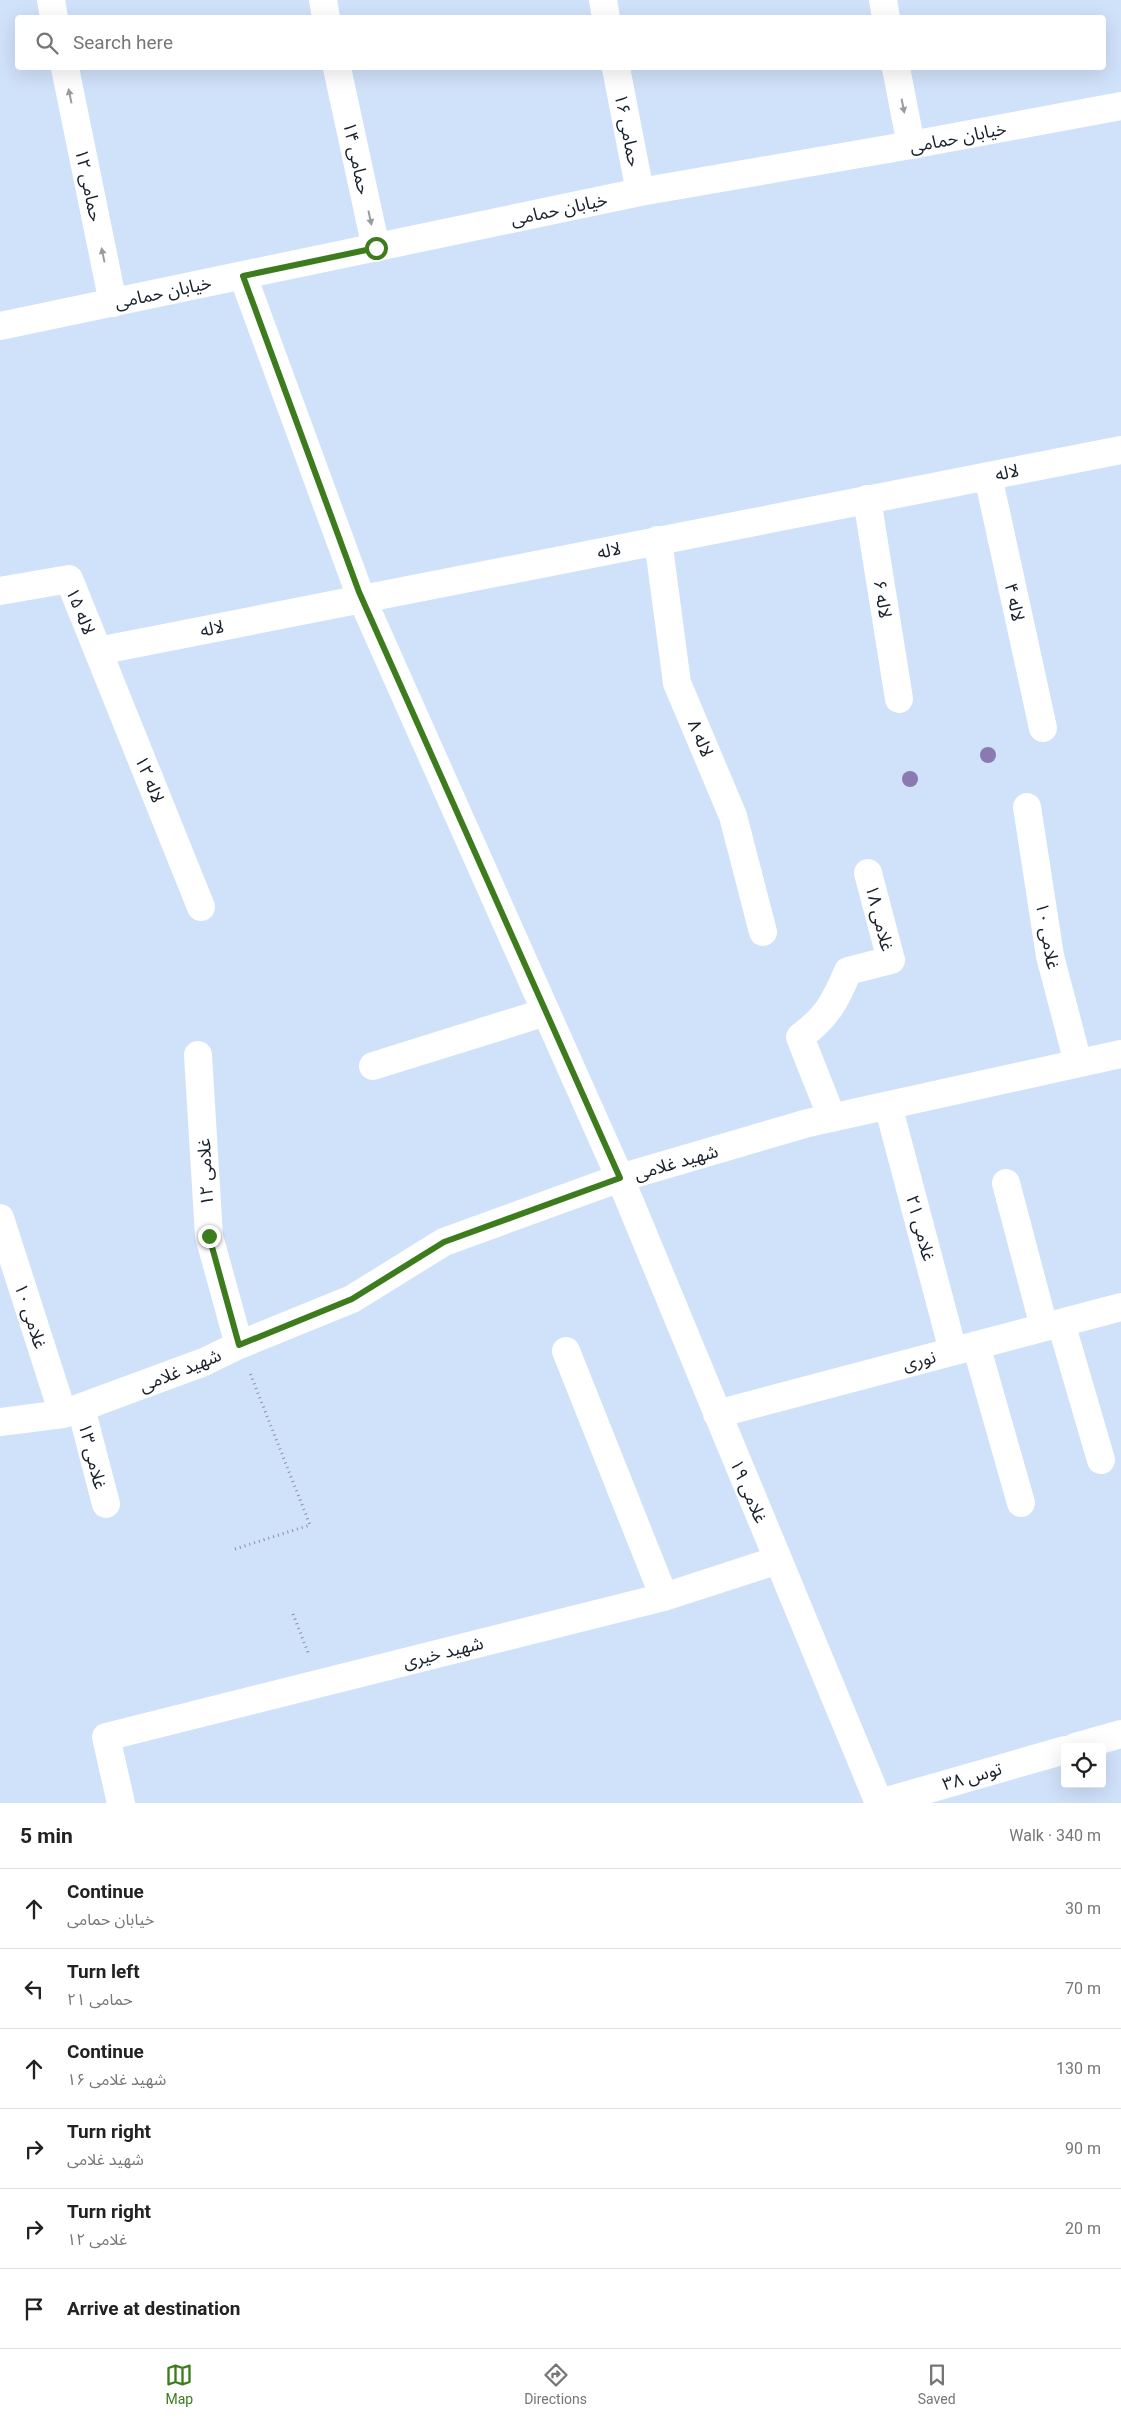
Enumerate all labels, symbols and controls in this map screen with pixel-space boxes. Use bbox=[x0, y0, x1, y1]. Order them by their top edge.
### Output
search box bbox=[15, 15, 1106, 70]
icon: search bbox=[33, 29, 61, 57]
text: Search here bbox=[73, 31, 173, 54]
one-way arrow bbox=[66, 87, 74, 103]
street label: حمامی ۱۶ bbox=[610, 92, 645, 169]
one-way arrow bbox=[900, 99, 908, 115]
street label: خیابان حمامی bbox=[908, 117, 1008, 158]
street label: حمامی ۱۴ bbox=[338, 120, 375, 197]
street label: حمامی ۱۲ bbox=[70, 147, 107, 224]
street label: خیابان حمامی bbox=[509, 189, 610, 230]
one-way arrow bbox=[366, 210, 374, 225]
route start bbox=[365, 237, 388, 260]
one-way arrow bbox=[99, 247, 107, 262]
street label: خیابان حمامی bbox=[113, 272, 214, 313]
street label: لاله bbox=[993, 459, 1021, 485]
street label: لاله bbox=[595, 537, 623, 563]
street label: لاله ۶ bbox=[870, 578, 896, 620]
street label: لاله ۴ bbox=[1001, 581, 1029, 623]
street label: لاله ۱۵ bbox=[62, 584, 100, 638]
street label: لاله bbox=[198, 615, 226, 641]
street label: لاله ۸ bbox=[684, 716, 718, 760]
street label: لاله ۱۲ bbox=[131, 752, 169, 806]
street label: غلامی ۱۸ bbox=[861, 883, 898, 954]
street label: غلامی ۱۰ bbox=[1031, 901, 1064, 971]
street label: غلامی ۱۲ bbox=[193, 1138, 218, 1206]
street label: شهید غلامی bbox=[632, 1140, 721, 1185]
street label: غلامی ۲۱ bbox=[901, 1193, 940, 1264]
route end bbox=[198, 1225, 221, 1248]
street label: غلامی ۱۰ bbox=[10, 1281, 51, 1352]
street label: شهید غلامی bbox=[136, 1344, 224, 1397]
street label: نوری bbox=[900, 1346, 938, 1375]
street label: غلامی ۱۳ bbox=[74, 1421, 111, 1492]
street label: غلامی ۱۹ bbox=[725, 1456, 772, 1527]
street label: شهید خیری bbox=[401, 1632, 486, 1673]
map controls bbox=[1061, 1743, 1106, 1788]
button: locate bbox=[1061, 1743, 1106, 1788]
street label: توس ۳۸ bbox=[940, 1758, 1004, 1795]
text: 5 min bbox=[20, 1824, 73, 1848]
text: Walk · 340 m bbox=[1009, 1826, 1101, 1845]
text: Continue bbox=[67, 1880, 144, 1903]
icon: ahead bbox=[20, 1895, 48, 1923]
text: 30 m bbox=[1065, 1899, 1101, 1918]
text: خیابان حمامی bbox=[67, 1910, 154, 1929]
text: Turn left bbox=[67, 1960, 140, 1983]
icon: left bbox=[20, 1975, 48, 2003]
text: 70 m bbox=[1065, 1979, 1101, 1998]
text: حمامی ۲۱ bbox=[67, 1990, 133, 2009]
text: Continue bbox=[67, 2040, 144, 2063]
icon: ahead bbox=[20, 2055, 48, 2083]
text: 130 m bbox=[1056, 2059, 1101, 2078]
text: شهید غلامی ۱۶ bbox=[67, 2070, 166, 2089]
text: Turn right bbox=[67, 2120, 151, 2143]
icon: right bbox=[20, 2135, 48, 2163]
text: 90 m bbox=[1065, 2139, 1101, 2158]
text: شهید غلامی bbox=[67, 2150, 144, 2169]
text: Turn right bbox=[67, 2200, 151, 2223]
icon: right bbox=[20, 2215, 48, 2243]
text: 20 m bbox=[1065, 2219, 1101, 2238]
text: غلامی ۱۲ bbox=[67, 2230, 127, 2249]
icon: arrive bbox=[20, 2295, 48, 2323]
text: Arrive at destination bbox=[67, 2297, 240, 2320]
tab: Map bbox=[165, 2361, 193, 2407]
tab: Directions bbox=[524, 2361, 587, 2407]
tab: Saved bbox=[918, 2361, 956, 2407]

